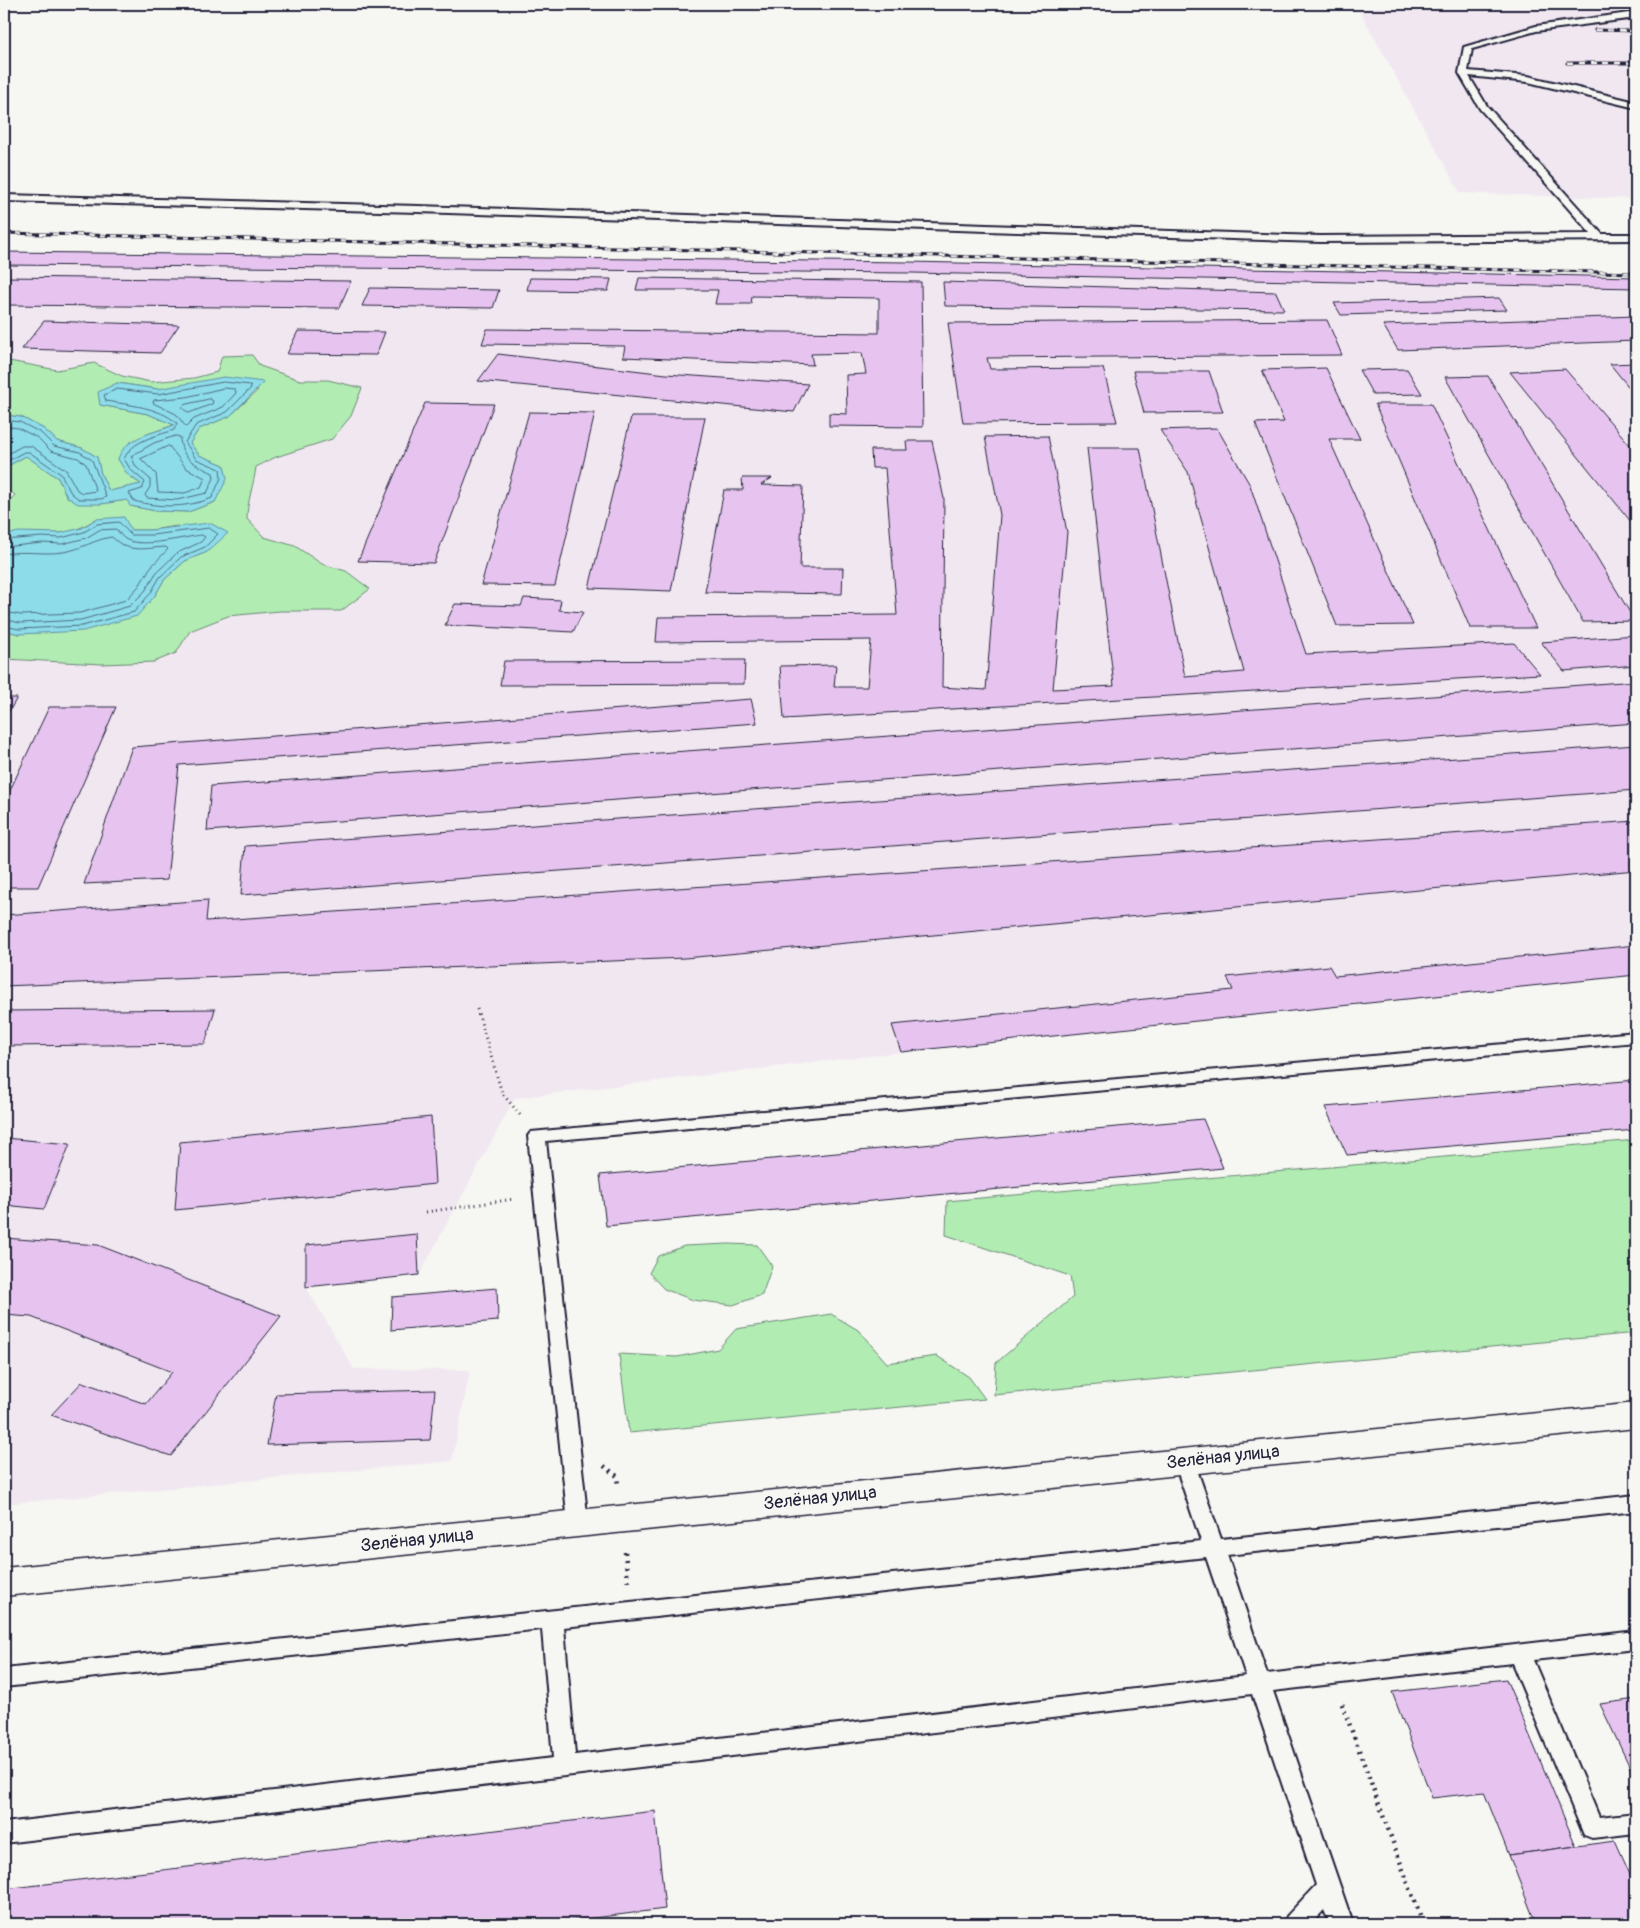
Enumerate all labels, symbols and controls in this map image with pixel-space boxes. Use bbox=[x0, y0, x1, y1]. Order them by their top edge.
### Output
street label: Зелёная улица bbox=[1165, 1440, 1281, 1474]
street label: Зелёная улица bbox=[762, 1481, 878, 1515]
street label: Зелёная улица bbox=[359, 1523, 475, 1557]

